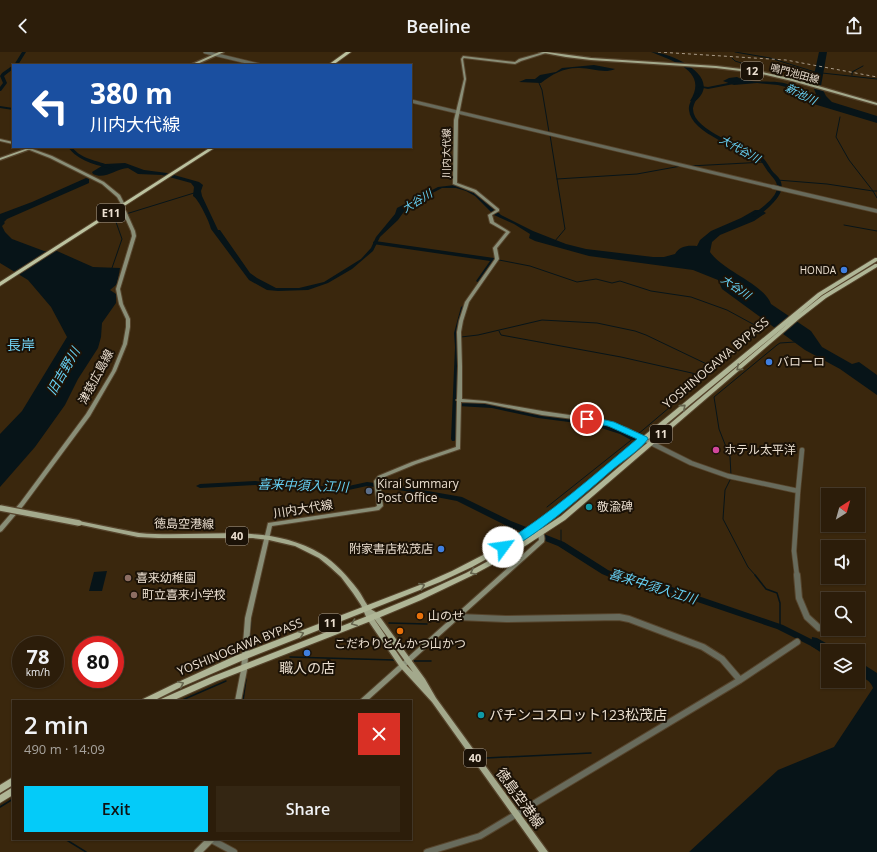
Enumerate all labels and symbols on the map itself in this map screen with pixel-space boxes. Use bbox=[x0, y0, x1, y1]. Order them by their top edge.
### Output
street label: 鳴門池田線 bbox=[769, 60, 821, 86]
road number: 12 bbox=[741, 62, 763, 80]
water label: 新池川 bbox=[783, 80, 820, 108]
street label: 川内大代線 bbox=[439, 128, 453, 178]
water label: 大代谷川 bbox=[717, 131, 764, 166]
water label: 大谷川 bbox=[399, 185, 436, 215]
road number: E11 bbox=[97, 204, 125, 222]
place label: HONDA bbox=[800, 263, 837, 277]
marker: HONDA bbox=[839, 265, 849, 275]
water label: 大谷川 bbox=[718, 271, 755, 303]
street label: YOSHINOGAWA BYPASS bbox=[659, 313, 772, 412]
district label: 長岸 bbox=[7, 335, 35, 354]
water label: 旧吉野川 bbox=[42, 342, 85, 398]
street label: 津慈広島線 bbox=[74, 346, 117, 407]
place label: バローロ bbox=[777, 353, 825, 370]
marker: バローロ bbox=[764, 357, 774, 367]
one-way arrow bbox=[736, 363, 743, 370]
pin bbox=[570, 402, 604, 436]
one-way arrow bbox=[678, 404, 685, 411]
road number: 11 bbox=[650, 425, 672, 443]
place label: ホテル太平洋 bbox=[724, 441, 796, 458]
marker: ホテル太平洋 bbox=[711, 445, 721, 455]
water label: 喜来中須入江川 bbox=[257, 474, 351, 496]
place label: Kirai Summary Post Office bbox=[377, 475, 460, 506]
marker: Kirai Summary Post Office bbox=[364, 486, 374, 496]
north arrow bbox=[821, 488, 865, 532]
street label: 川内大代線 bbox=[272, 495, 334, 522]
place label: 敬渝碑 bbox=[597, 498, 633, 515]
marker: 敬渝碑 bbox=[584, 502, 594, 512]
street label: 徳島空港線 bbox=[154, 514, 214, 533]
position arrow bbox=[482, 526, 524, 568]
road number: 40 bbox=[226, 527, 248, 545]
place label: 附家書店松茂店 bbox=[349, 540, 433, 557]
marker: 附家書店松茂店 bbox=[436, 544, 446, 554]
water label: 喜来中須入江川 bbox=[607, 564, 701, 608]
one-way arrow bbox=[470, 568, 478, 575]
place label: 喜来幼稚園 bbox=[136, 569, 196, 586]
marker: 喜来幼稚園 bbox=[123, 573, 133, 583]
one-way arrow bbox=[418, 582, 425, 590]
place label: 町立喜来小学校 bbox=[142, 586, 226, 603]
marker: 町立喜来小学校 bbox=[129, 590, 139, 600]
place label: 山のせ bbox=[428, 607, 464, 624]
marker: 山のせ bbox=[415, 611, 425, 621]
street label: YOSHINOGAWA BYPASS bbox=[175, 614, 305, 679]
road number: 11 bbox=[319, 614, 341, 632]
one-way arrow bbox=[350, 619, 357, 627]
marker: こだわりとんかつ山かつ bbox=[395, 626, 405, 636]
one-way arrow bbox=[298, 631, 305, 639]
place label: こだわりとんかつ山かつ bbox=[334, 635, 466, 652]
speed limit sign: 80 bbox=[72, 636, 124, 688]
marker: 職人の店 bbox=[302, 648, 312, 658]
place label: 職人の店 bbox=[279, 658, 335, 677]
one-way arrow bbox=[177, 681, 185, 689]
place label: パチンコスロット123松茂店 bbox=[489, 705, 667, 724]
marker: パチンコスロット123松茂店 bbox=[476, 710, 486, 720]
road number: 40 bbox=[464, 749, 486, 767]
street label: 徳島空港線 bbox=[492, 764, 549, 832]

